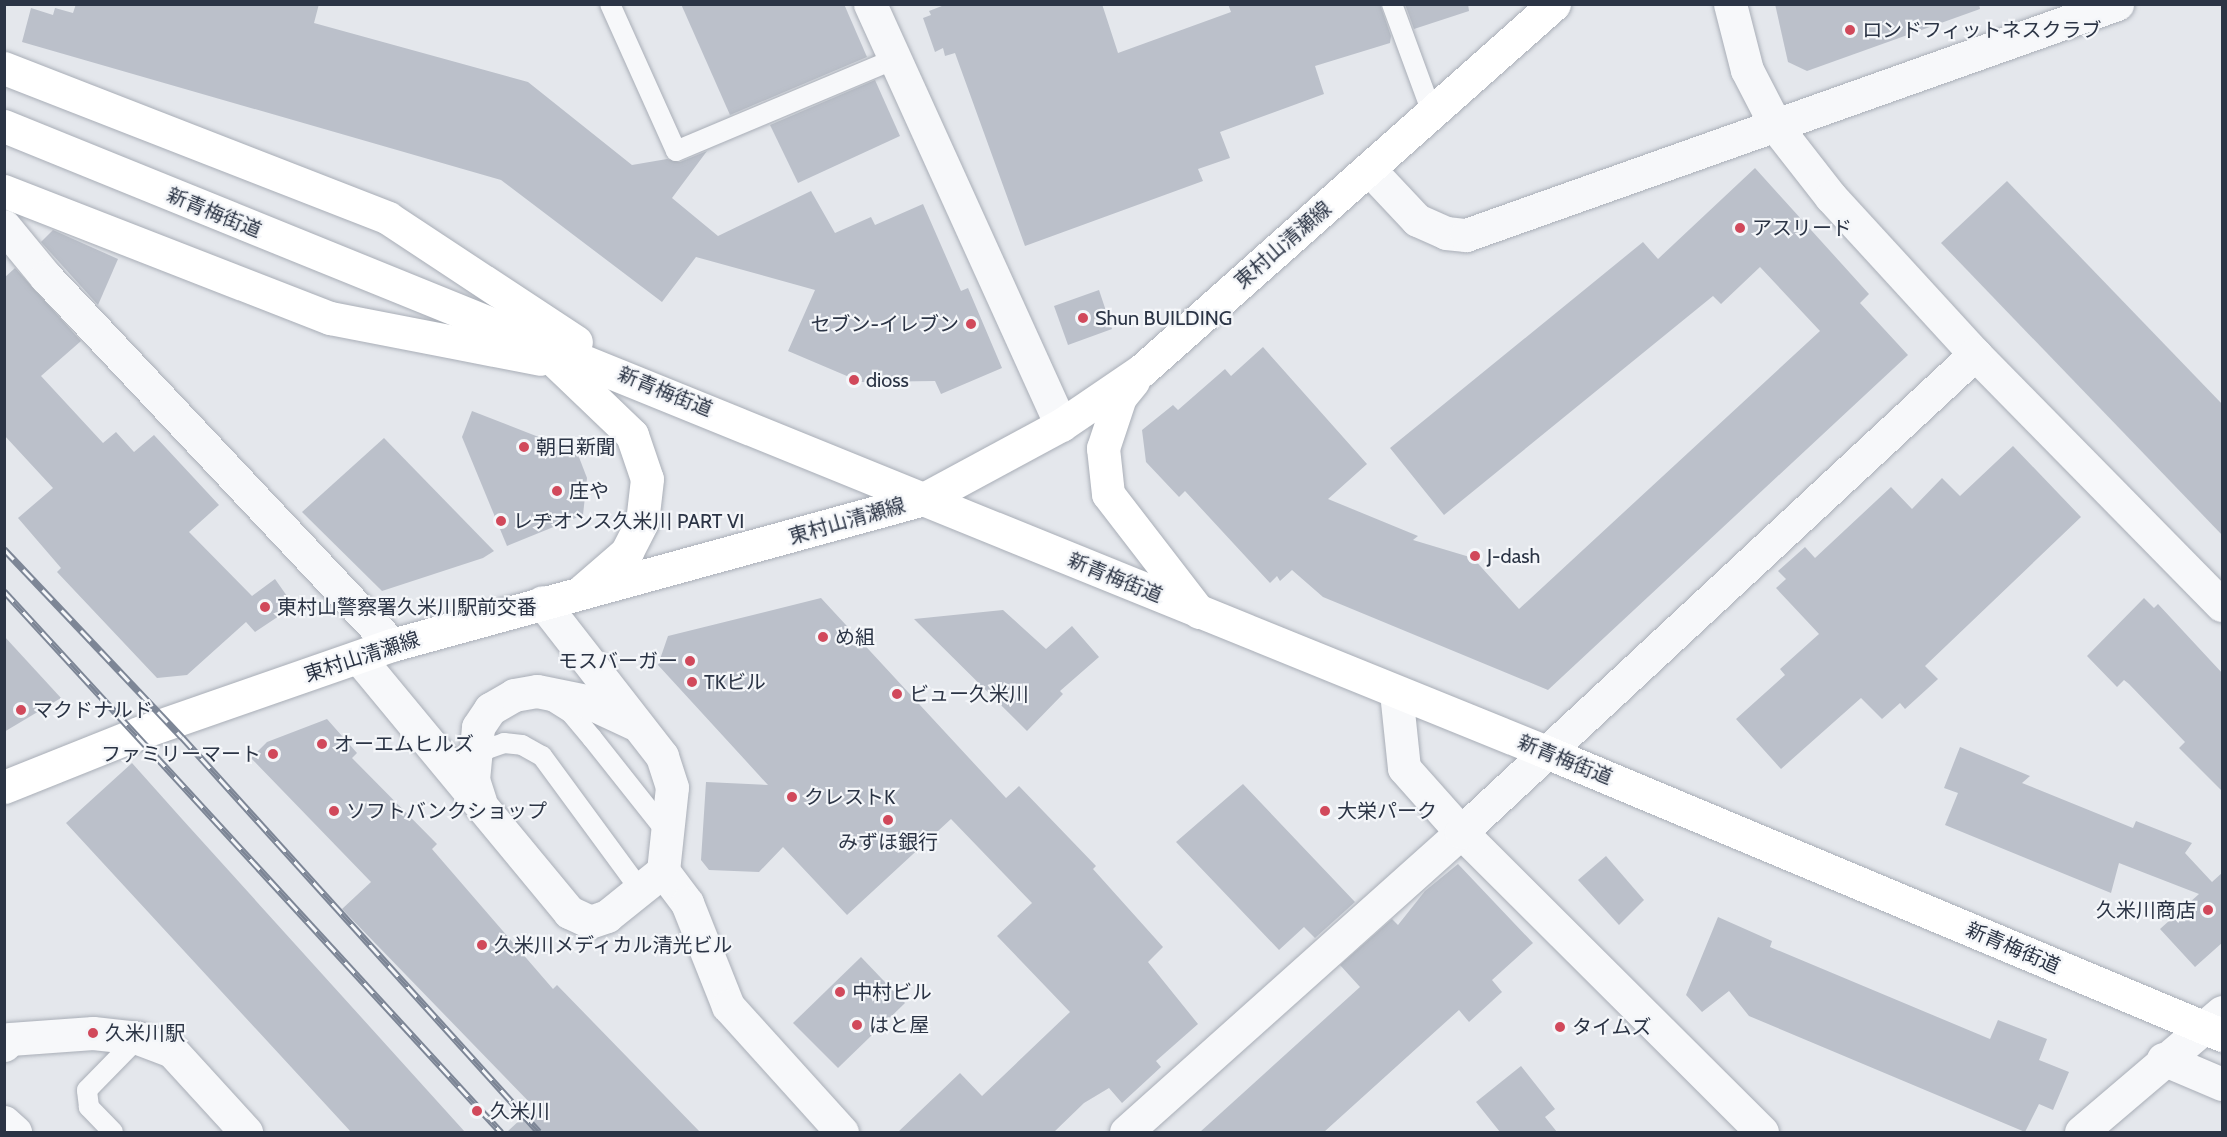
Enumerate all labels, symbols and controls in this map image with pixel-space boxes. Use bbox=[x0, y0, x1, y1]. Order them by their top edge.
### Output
place label: ロンドフィットネスクラブ bbox=[1862, 18, 2102, 42]
marker: ロンドフィットネスクラブ bbox=[1843, 23, 1857, 37]
street label: 新青梅街道 bbox=[163, 183, 265, 243]
street label: 東村山清瀬線 bbox=[1230, 197, 1336, 293]
place label: アスリード bbox=[1752, 216, 1852, 240]
marker: アスリード bbox=[1733, 221, 1747, 235]
place label: Shun BUILDING bbox=[1095, 306, 1232, 330]
marker: Shun BUILDING bbox=[1076, 311, 1090, 325]
place label: セブン-イレブン bbox=[811, 312, 959, 336]
marker: セブン-イレブン bbox=[964, 317, 978, 331]
street label: 新青梅街道 bbox=[614, 362, 716, 422]
place label: dioss bbox=[866, 368, 909, 392]
marker: dioss bbox=[847, 373, 861, 387]
place label: 朝日新聞 bbox=[536, 435, 616, 459]
marker: 朝日新聞 bbox=[517, 440, 531, 454]
place label: 庄や bbox=[569, 479, 609, 503]
marker: 庄や bbox=[550, 484, 564, 498]
street label: 東村山清瀬線 bbox=[786, 493, 908, 549]
place label: レヂオンス久米川 PART VI bbox=[513, 509, 745, 533]
marker: レヂオンス久米川 PART VI bbox=[494, 514, 508, 528]
place label: J-dash bbox=[1487, 544, 1540, 568]
street label: 新青梅街道 bbox=[1064, 548, 1166, 608]
marker: J-dash bbox=[1468, 549, 1482, 563]
place label: 東村山警察署久米川駅前交番 bbox=[277, 595, 537, 619]
marker: 東村山警察署久米川駅前交番 bbox=[258, 600, 272, 614]
place label: め組 bbox=[835, 625, 875, 649]
street label: 東村山清瀬線 bbox=[301, 627, 423, 687]
marker: め組 bbox=[816, 630, 830, 644]
place label: モスバーガー bbox=[558, 649, 678, 673]
marker: モスバーガー bbox=[683, 654, 697, 668]
place label: TKビル bbox=[704, 670, 766, 694]
marker: TKビル bbox=[685, 675, 699, 689]
place label: ビュー久米川 bbox=[909, 682, 1029, 706]
marker: ビュー久米川 bbox=[890, 687, 904, 701]
place label: マクドナルド bbox=[33, 698, 153, 722]
marker: マクドナルド bbox=[14, 703, 28, 717]
street label: 新青梅街道 bbox=[1514, 730, 1616, 790]
place label: オーエムヒルズ bbox=[334, 732, 474, 756]
marker: オーエムヒルズ bbox=[315, 737, 329, 751]
place label: ファミリーマート bbox=[101, 742, 261, 766]
marker: ファミリーマート bbox=[266, 747, 280, 761]
place label: クレストK bbox=[804, 785, 895, 809]
marker: クレストK bbox=[785, 790, 799, 804]
place label: ソフトバンクショップ bbox=[346, 799, 546, 823]
place label: 大栄パーク bbox=[1337, 799, 1437, 823]
marker: ソフトバンクショップ bbox=[327, 804, 341, 818]
marker: 大栄パーク bbox=[1318, 804, 1332, 818]
marker: みずほ銀行 bbox=[881, 813, 895, 827]
place label: みずほ銀行 bbox=[838, 830, 938, 854]
place label: 久米川商店 bbox=[2096, 898, 2196, 922]
marker: 久米川商店 bbox=[2201, 903, 2215, 917]
street label: 新青梅街道 bbox=[1962, 917, 2064, 979]
place label: 久米川メディカル清光ビル bbox=[494, 933, 734, 957]
marker: 久米川メディカル清光ビル bbox=[475, 938, 489, 952]
place label: 中村ビル bbox=[852, 980, 932, 1004]
marker: 中村ビル bbox=[833, 985, 847, 999]
place label: はと屋 bbox=[869, 1013, 929, 1037]
place label: タイムズ bbox=[1572, 1015, 1652, 1039]
marker: はと屋 bbox=[850, 1018, 864, 1032]
marker: タイムズ bbox=[1553, 1020, 1567, 1034]
place label: 久米川駅 bbox=[105, 1021, 185, 1045]
marker: 久米川駅 bbox=[86, 1026, 100, 1040]
place label: 久米川 bbox=[490, 1099, 550, 1123]
marker: 久米川 bbox=[468, 1102, 486, 1120]

